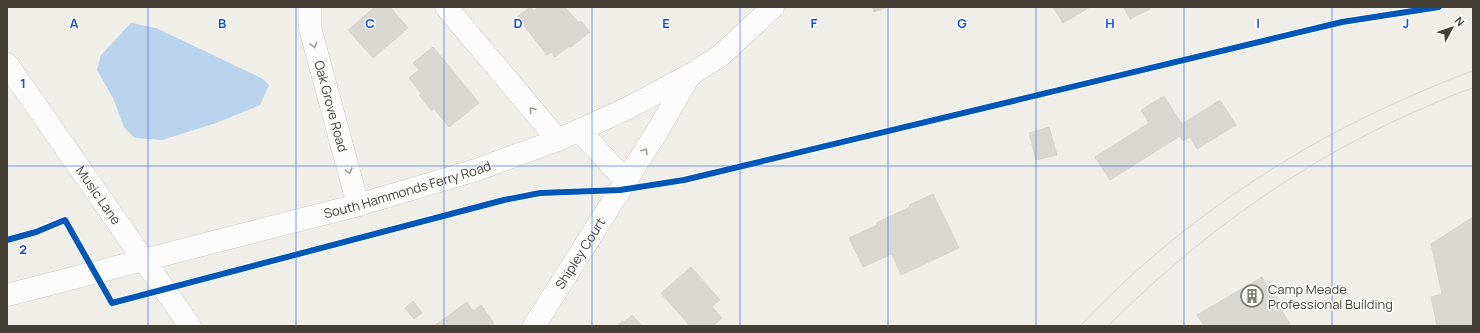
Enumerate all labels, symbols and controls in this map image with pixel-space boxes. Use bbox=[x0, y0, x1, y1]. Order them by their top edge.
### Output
north arrow bbox=[1432, 8, 1472, 48]
text: N bbox=[1452, 13, 1468, 29]
text: A bbox=[70, 14, 79, 32]
text: B bbox=[218, 14, 226, 32]
text: C bbox=[365, 14, 375, 32]
text: D bbox=[513, 14, 523, 32]
text: E bbox=[662, 14, 670, 32]
text: F bbox=[811, 14, 818, 32]
text: G bbox=[957, 14, 967, 32]
text: H bbox=[1105, 14, 1115, 32]
text: I bbox=[1256, 14, 1260, 32]
text: J bbox=[1403, 14, 1409, 32]
one-way arrow bbox=[309, 42, 318, 49]
street label: Oak Grove Road bbox=[310, 58, 352, 154]
text: 1 bbox=[20, 74, 26, 92]
one-way arrow bbox=[530, 108, 537, 115]
one-way arrow bbox=[640, 148, 647, 155]
street label: South Hammonds Ferry Road bbox=[322, 156, 493, 222]
street label: Music Lane bbox=[72, 162, 126, 228]
one-way arrow bbox=[344, 168, 352, 174]
street label: Shipley Court bbox=[551, 214, 609, 292]
text: 2 bbox=[19, 240, 27, 258]
place label: Camp Meade Professional Building bbox=[1268, 280, 1393, 313]
building icon: Camp Meade Professional Building bbox=[1239, 283, 1265, 309]

